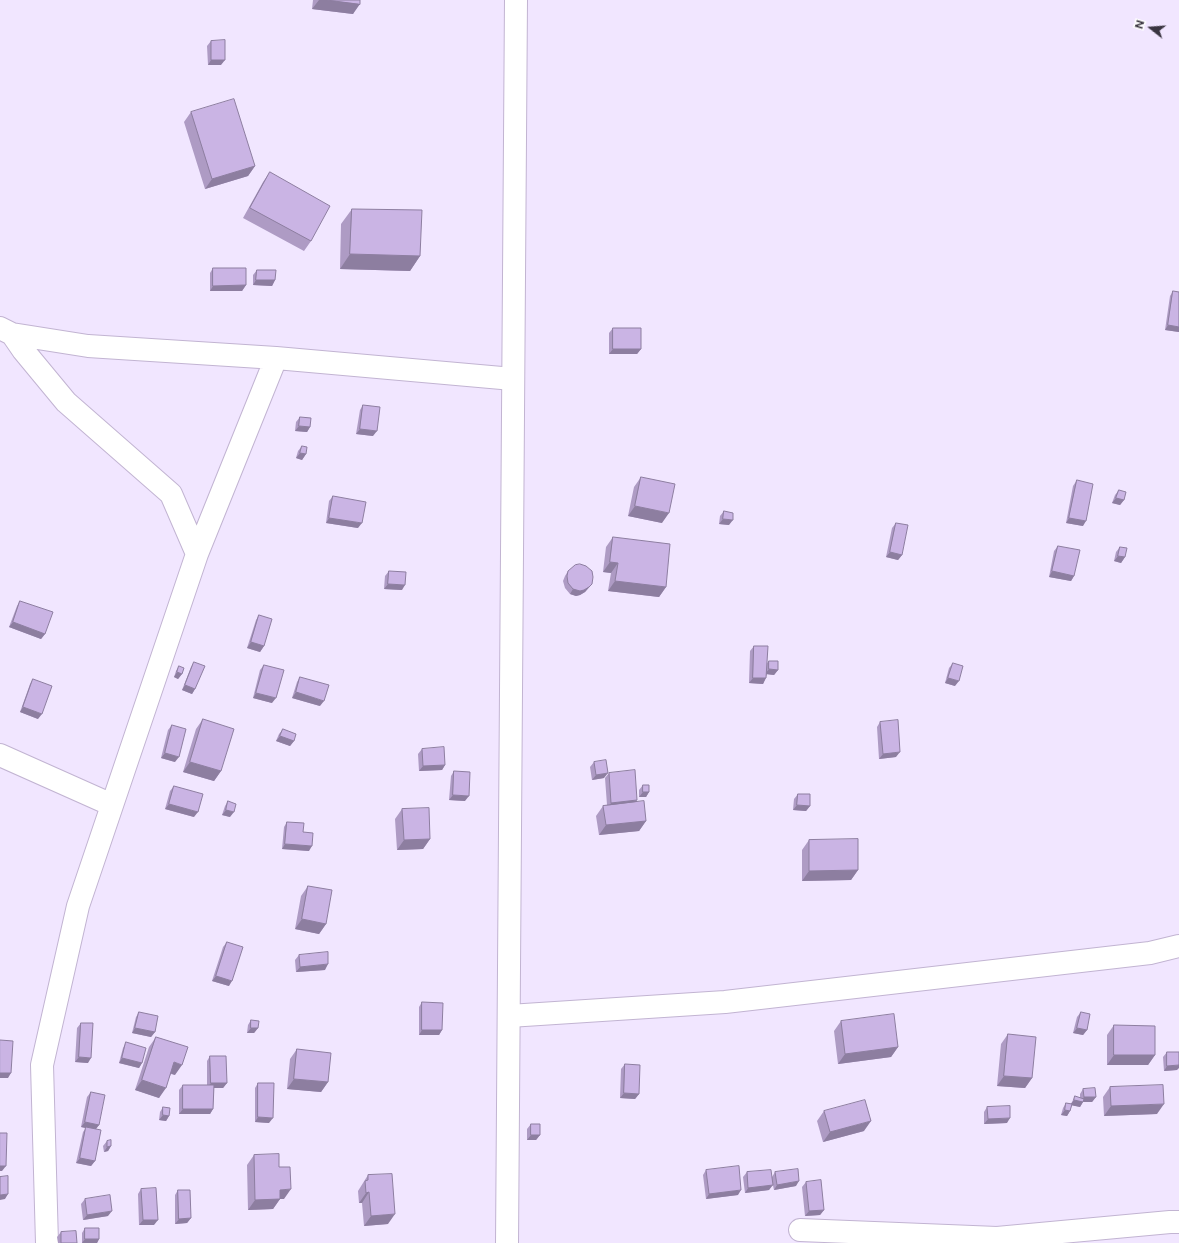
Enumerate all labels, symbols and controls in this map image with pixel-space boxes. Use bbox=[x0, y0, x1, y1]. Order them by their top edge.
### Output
north arrow bbox=[1131, 8, 1171, 48]
text: N bbox=[1133, 19, 1147, 30]

